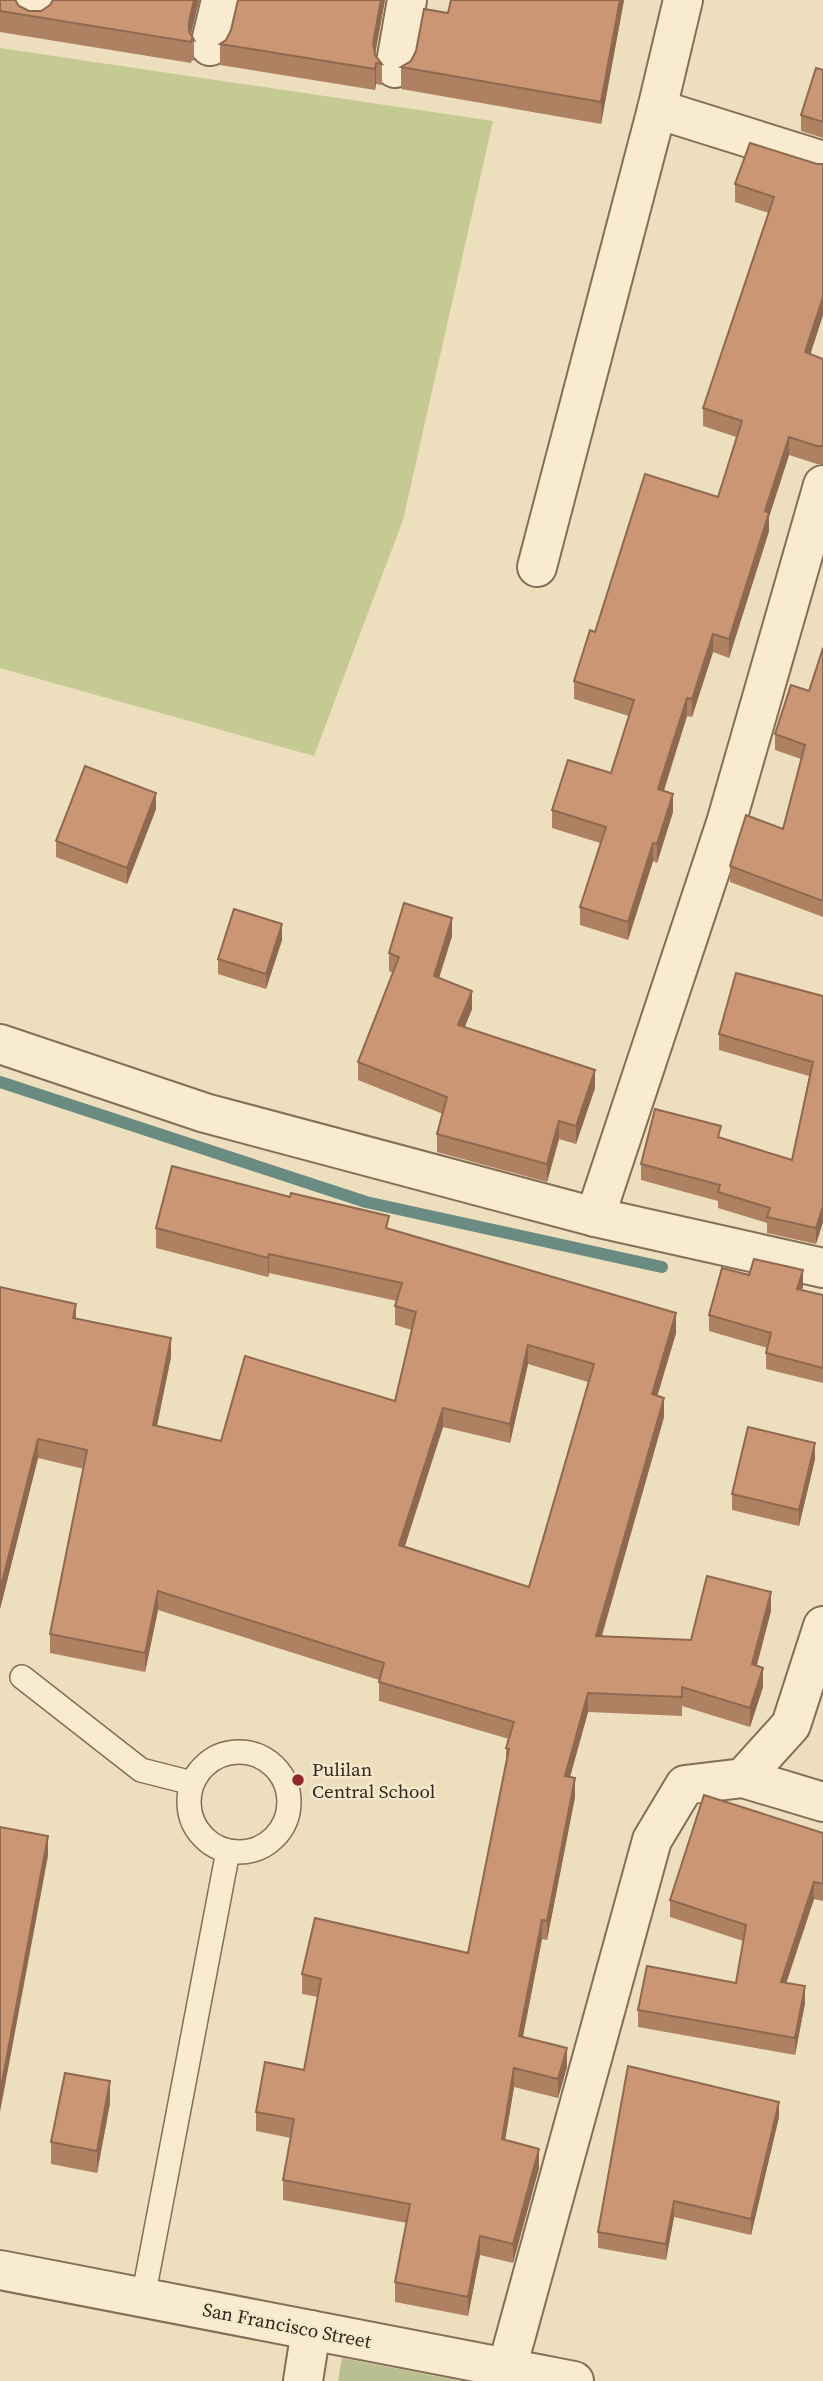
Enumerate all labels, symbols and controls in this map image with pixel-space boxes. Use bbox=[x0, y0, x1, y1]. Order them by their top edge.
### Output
place label: Pulilan Central School bbox=[312, 1756, 436, 1804]
marker: Pulilan Central School bbox=[290, 1772, 306, 1788]
street label: San Francisco Street bbox=[200, 2296, 374, 2354]

